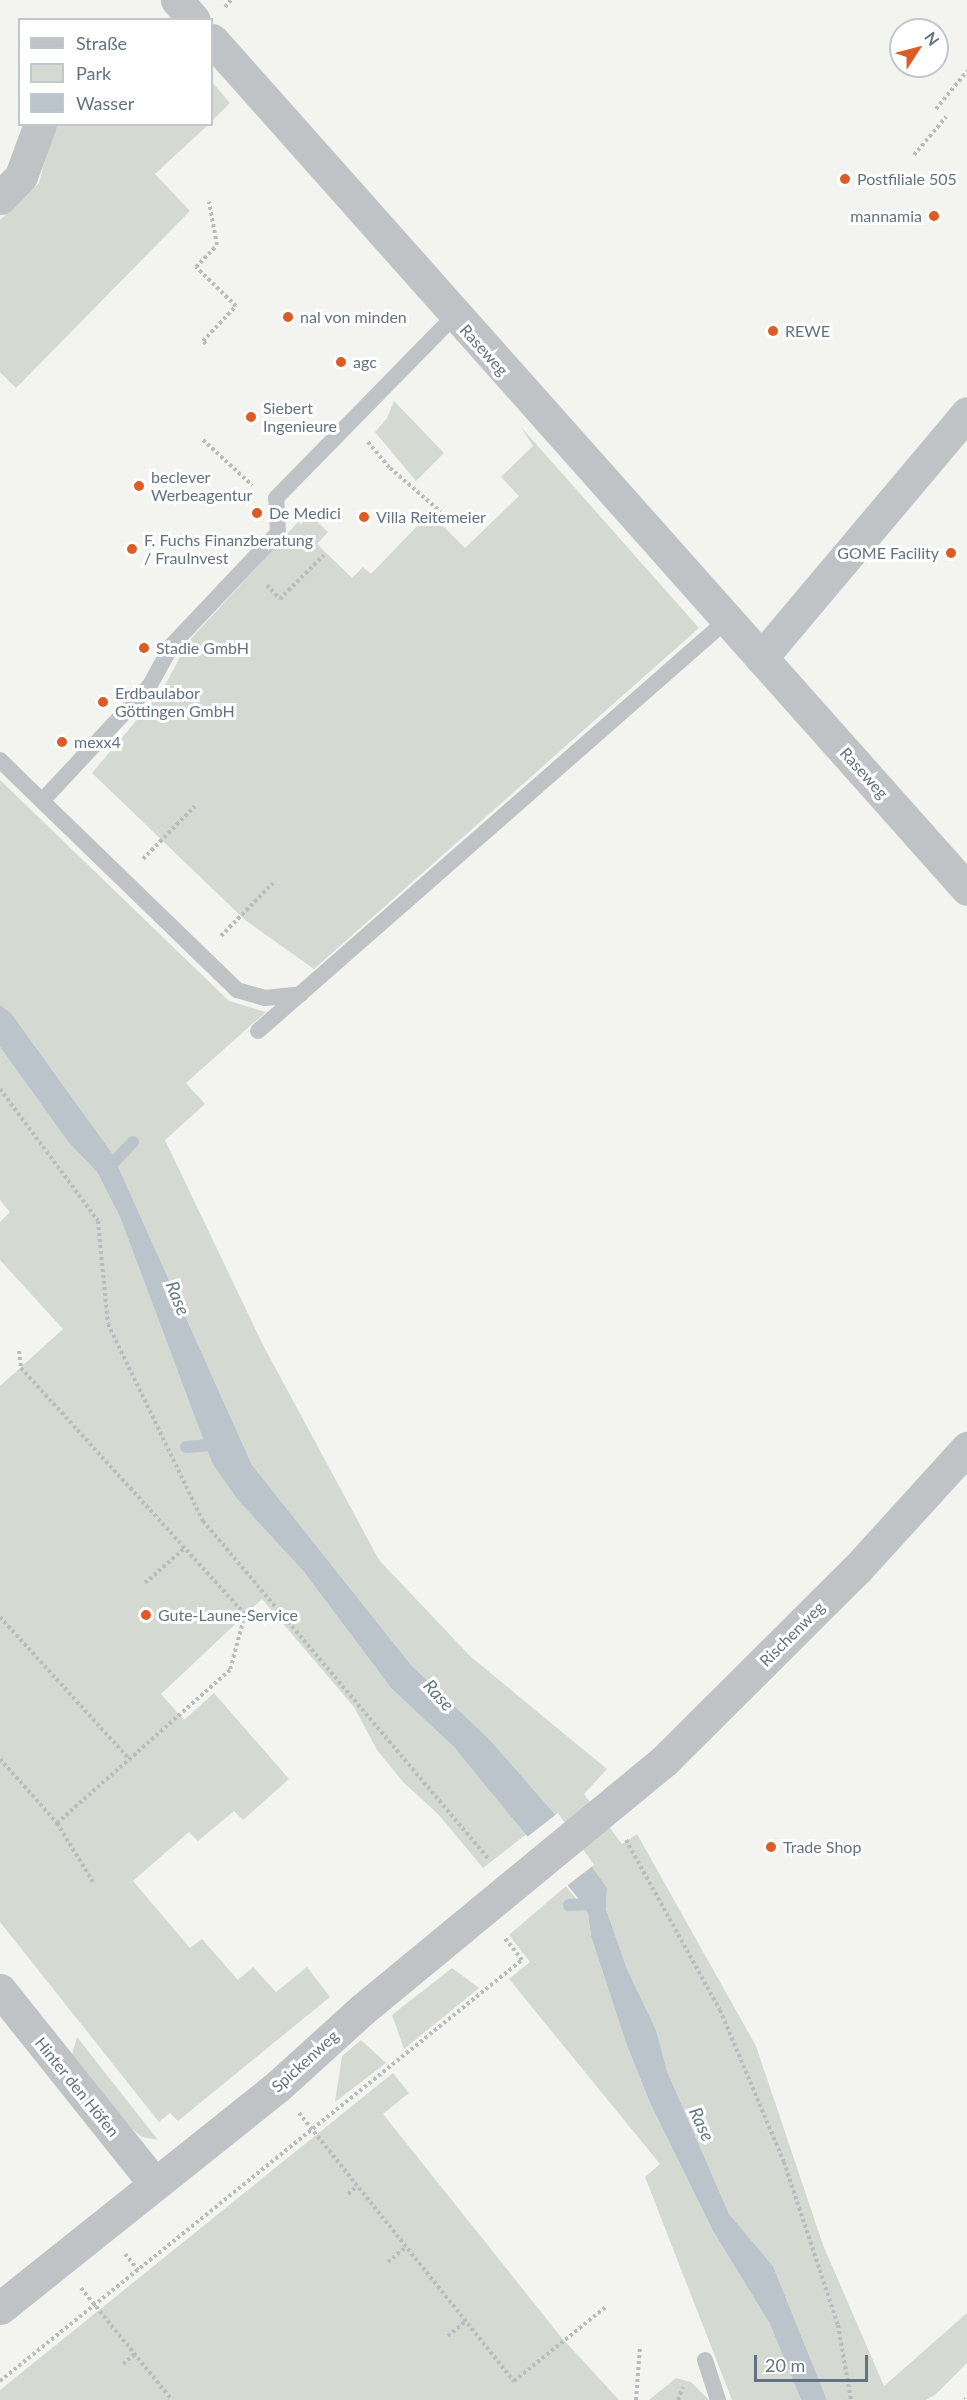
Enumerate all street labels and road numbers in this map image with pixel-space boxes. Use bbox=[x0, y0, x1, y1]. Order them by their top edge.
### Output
street label: Raseweg bbox=[456, 320, 512, 380]
street label: Raseweg bbox=[836, 743, 892, 803]
street label: Rischenweg bbox=[756, 1598, 828, 1670]
street label: Spickenweg bbox=[268, 2026, 342, 2096]
street label: Hinter den Höfen bbox=[31, 2033, 123, 2141]

